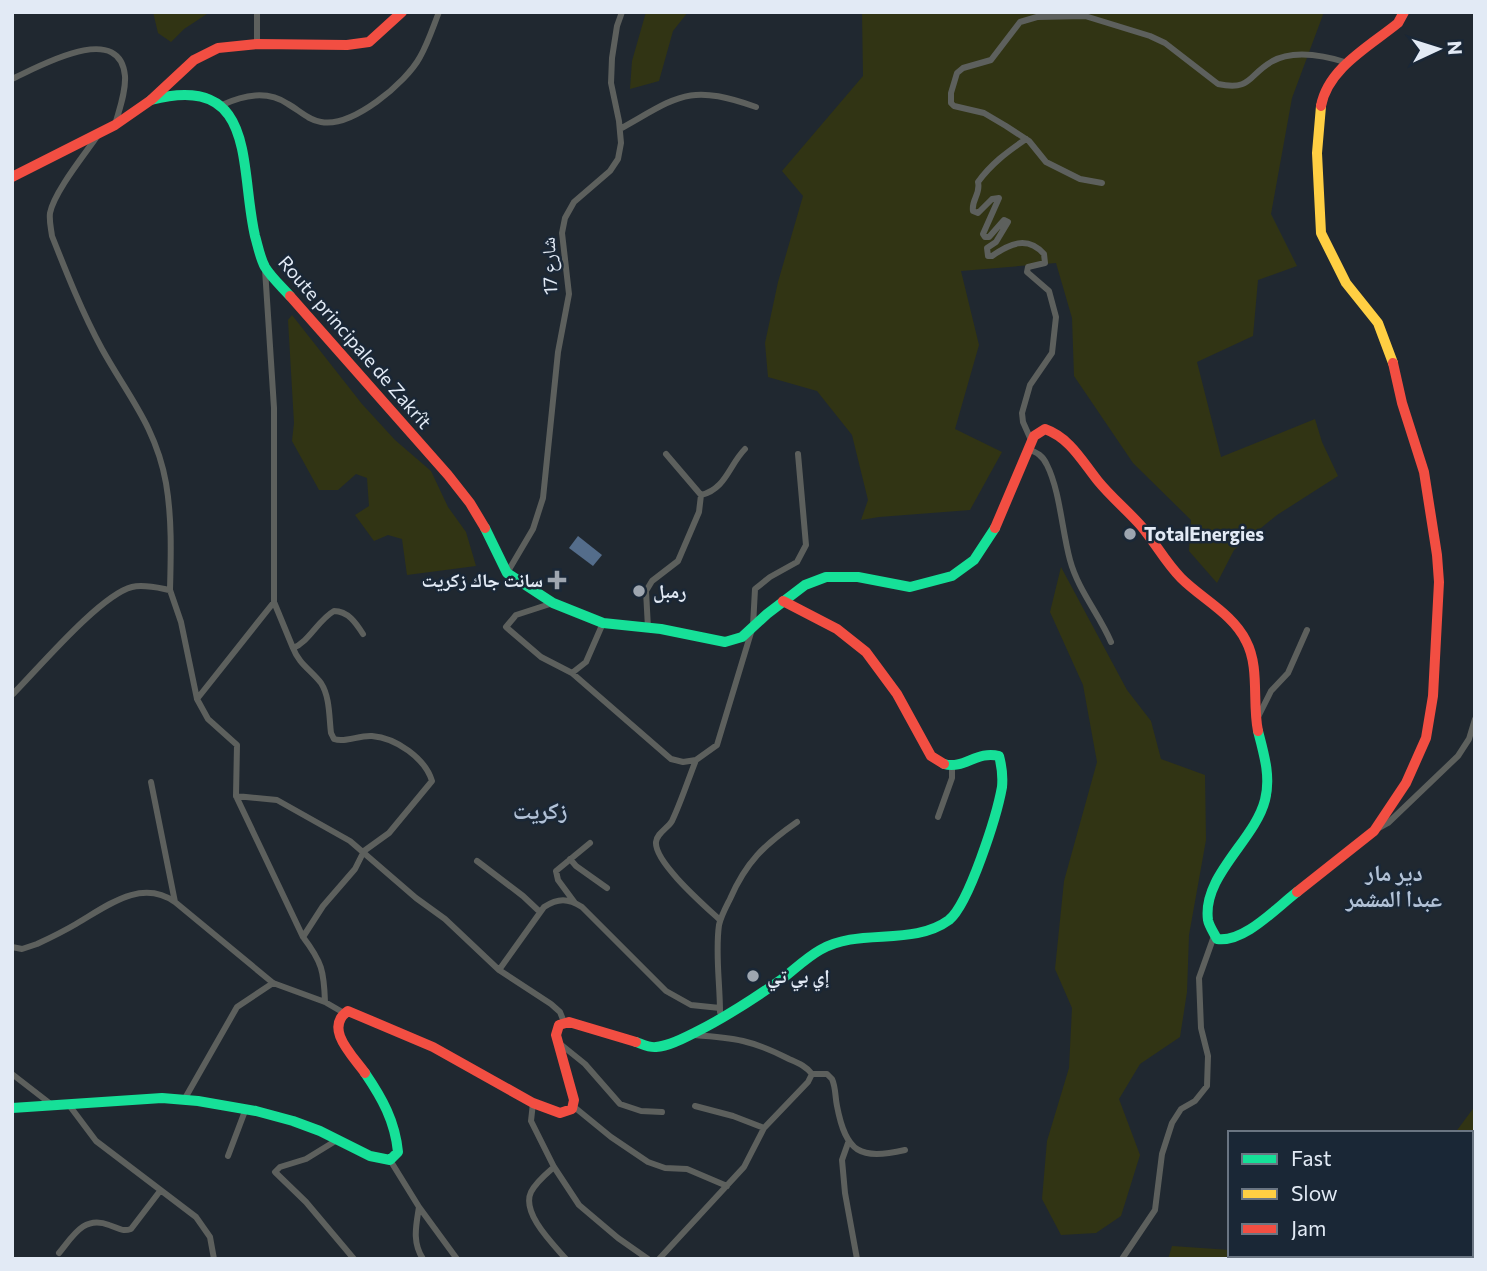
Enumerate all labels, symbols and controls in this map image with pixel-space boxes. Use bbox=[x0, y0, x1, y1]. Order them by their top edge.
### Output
north arrow bbox=[1403, 14, 1473, 84]
text: N bbox=[1443, 40, 1467, 56]
street label: شارع 17 bbox=[536, 236, 562, 296]
street label: Route principale de Zakrît bbox=[274, 250, 437, 433]
place label: TotalEnergies bbox=[1144, 522, 1264, 545]
marker: TotalEnergies bbox=[1122, 526, 1138, 542]
place label: سانت جاك زكريت bbox=[422, 568, 543, 592]
marker: سانت جاك زكريت bbox=[549, 572, 565, 588]
place label: رمبل bbox=[653, 579, 686, 603]
marker: رمبل bbox=[631, 583, 647, 599]
district label: زكريت bbox=[513, 796, 567, 825]
district label: دير مار عبدا المشمر bbox=[1345, 858, 1442, 913]
place label: إي بي تي bbox=[767, 964, 830, 992]
marker: إي بي تي bbox=[745, 968, 761, 984]
legend bbox=[1228, 1131, 1473, 1257]
text: Fast bbox=[1291, 1145, 1332, 1170]
text: Slow bbox=[1291, 1180, 1338, 1205]
text: Jam bbox=[1291, 1215, 1326, 1240]

